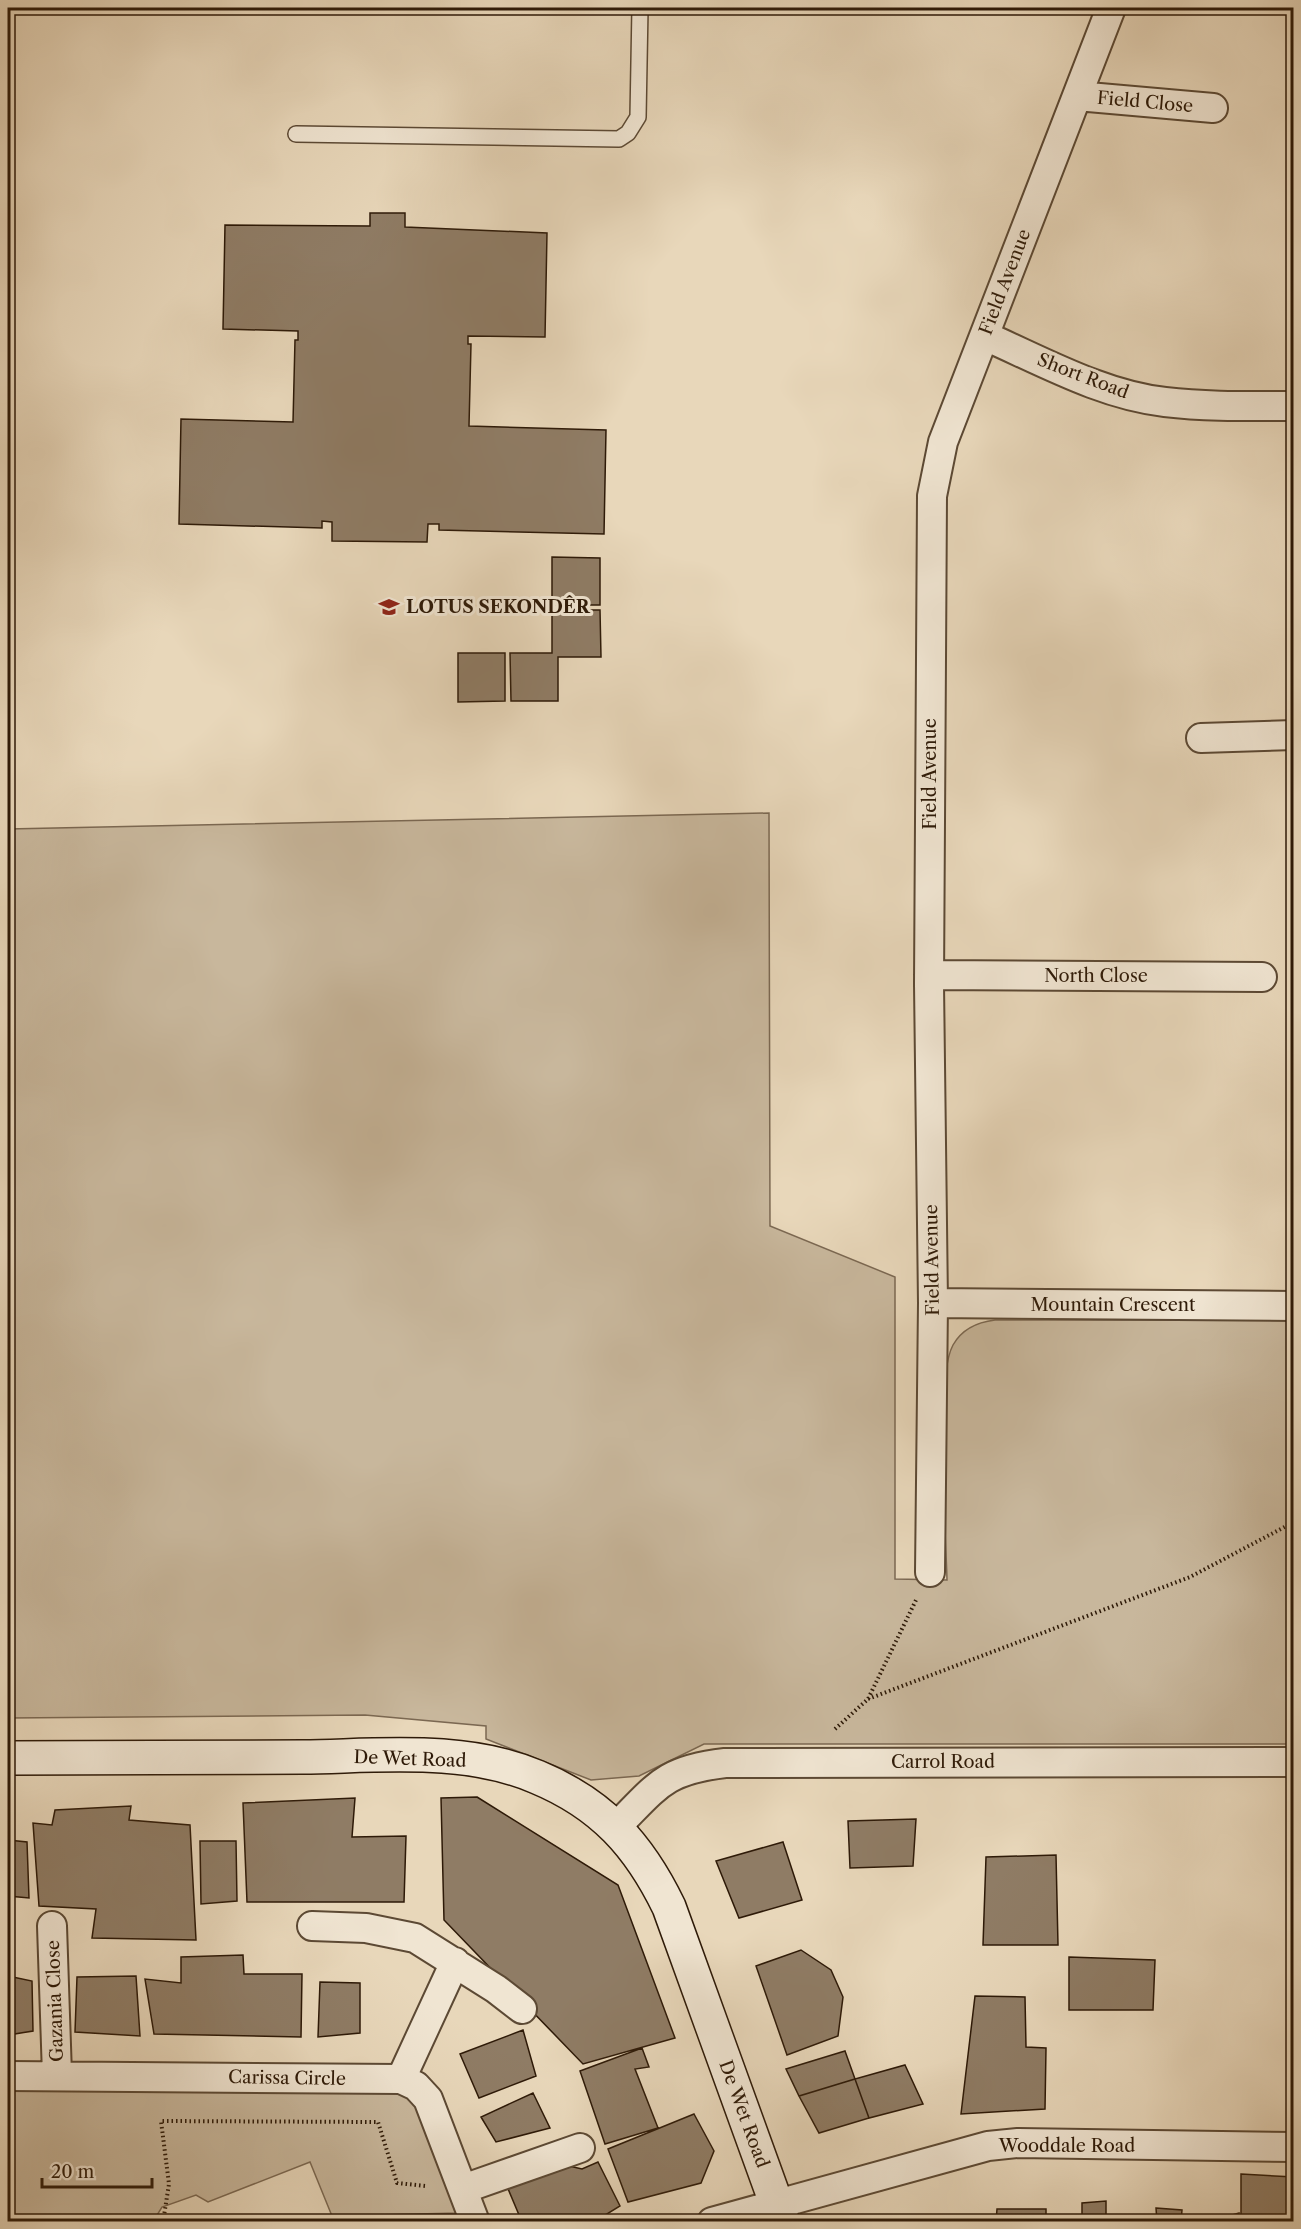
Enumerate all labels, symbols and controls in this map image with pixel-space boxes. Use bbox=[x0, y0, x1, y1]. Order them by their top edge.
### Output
street label: Field Close bbox=[1096, 87, 1194, 117]
street label: Field Avenue bbox=[975, 226, 1035, 338]
street label: Short Road bbox=[1034, 348, 1132, 404]
school or university icon: LOTUS SEKONDÊR bbox=[377, 595, 401, 619]
place label: LOTUS SEKONDÊR bbox=[406, 595, 591, 618]
street label: Field Avenue bbox=[919, 718, 941, 830]
street label: North Close bbox=[1044, 965, 1148, 987]
street label: Field Avenue bbox=[920, 1204, 944, 1316]
street label: Mountain Crescent bbox=[1031, 1294, 1196, 1316]
street label: De Wet Road bbox=[353, 1746, 467, 1772]
street label: Carrol Road bbox=[891, 1751, 995, 1773]
street label: Gazania Close bbox=[42, 1940, 68, 2062]
street label: De Wet Road bbox=[714, 2057, 774, 2171]
street label: Carissa Circle bbox=[228, 2066, 346, 2090]
street label: Wooddale Road bbox=[998, 2135, 1135, 2157]
scale bar bbox=[42, 2151, 152, 2189]
text: 20 m bbox=[51, 2161, 95, 2183]

